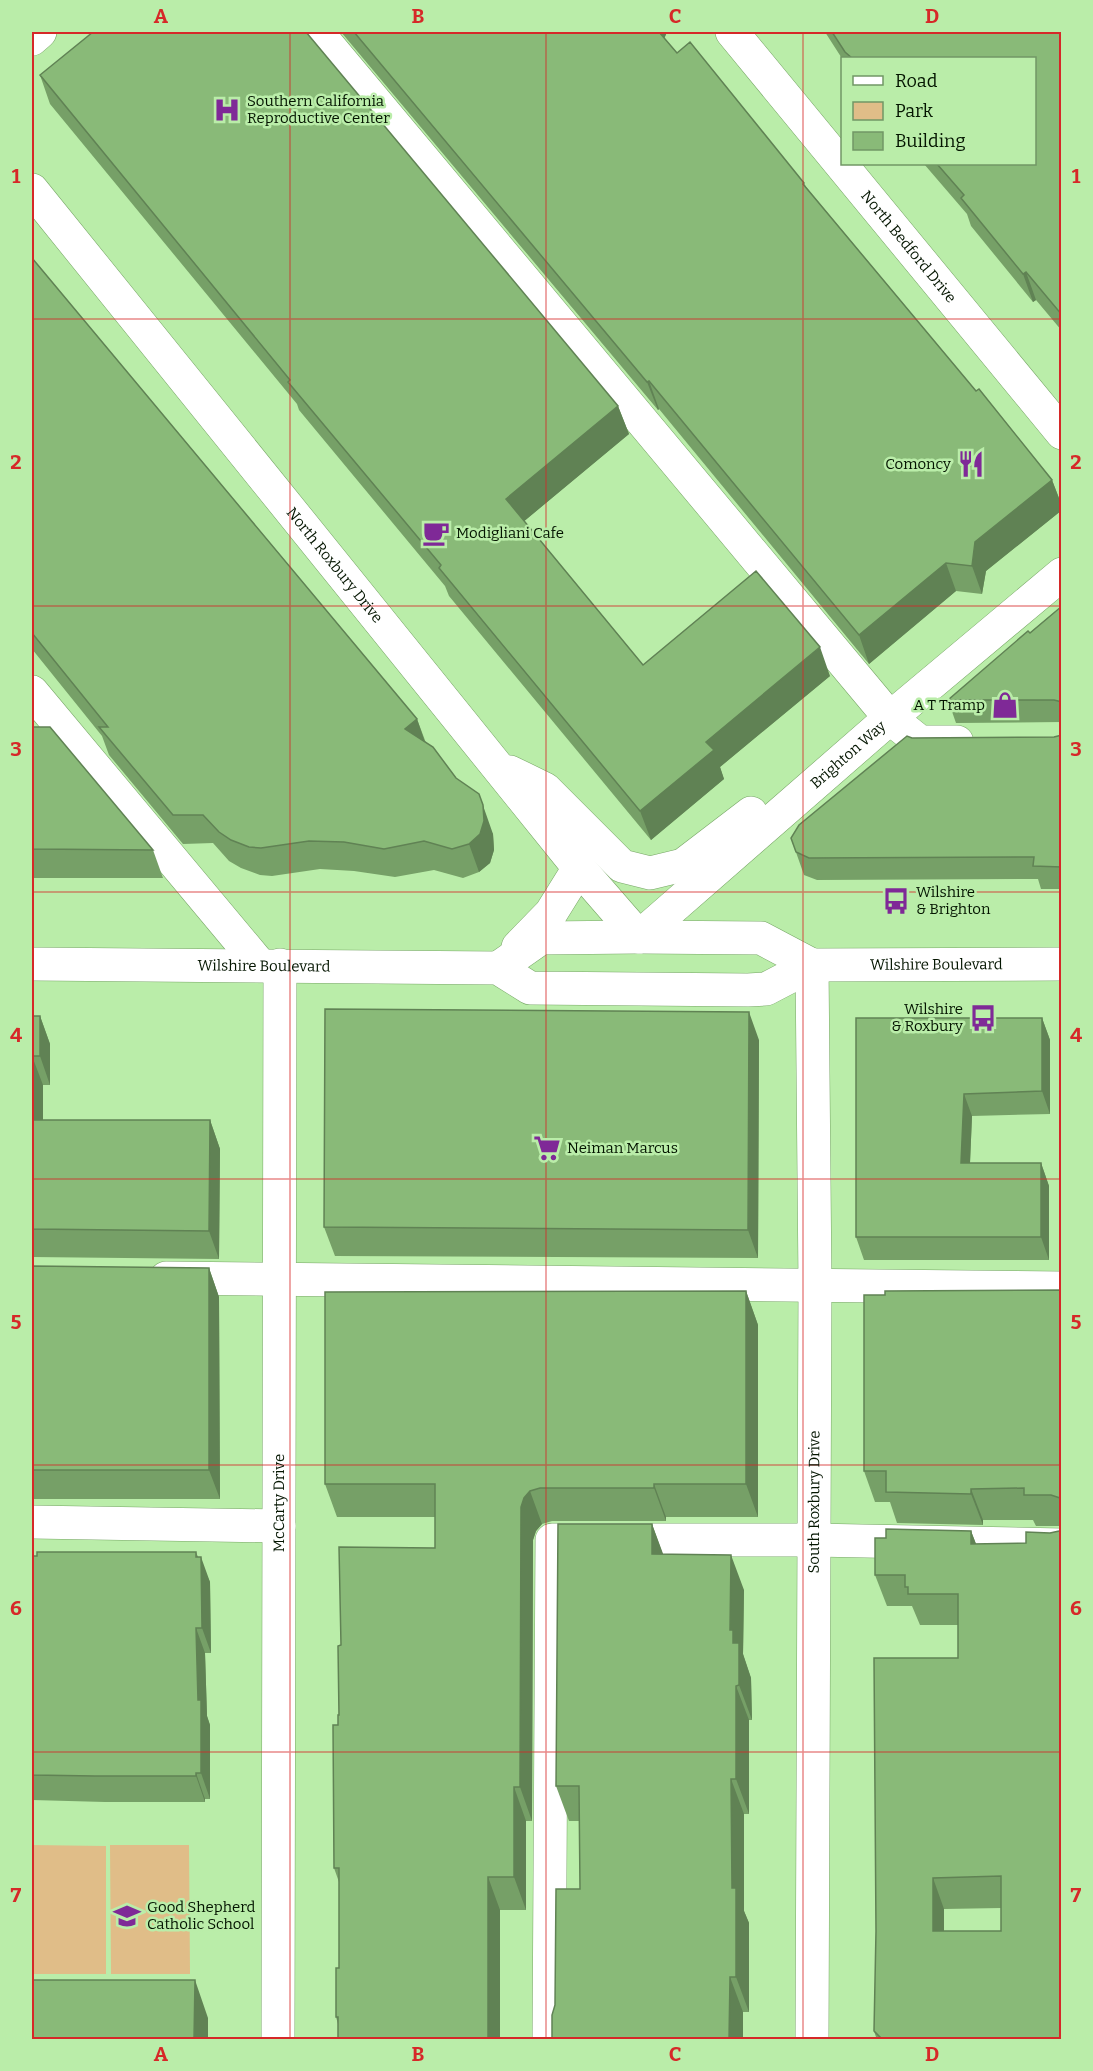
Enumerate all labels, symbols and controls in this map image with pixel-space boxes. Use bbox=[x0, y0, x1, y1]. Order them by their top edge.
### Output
text: A bbox=[154, 4, 169, 28]
text: B bbox=[412, 4, 425, 28]
text: C bbox=[669, 4, 681, 28]
text: D bbox=[925, 4, 939, 28]
legend bbox=[841, 57, 1036, 165]
text: Road bbox=[895, 70, 938, 92]
place label: Southern California Reproductive Center bbox=[247, 92, 390, 127]
hospital icon: Southern California Reproductive Center bbox=[212, 95, 242, 125]
text: Park bbox=[895, 100, 934, 122]
text: Building bbox=[895, 130, 966, 152]
text: 1 bbox=[12, 164, 21, 188]
text: 1 bbox=[1072, 164, 1081, 188]
street label: North Bedford Drive bbox=[857, 187, 960, 306]
restaurant icon: Comoncy bbox=[956, 449, 986, 479]
text: 2 bbox=[10, 450, 22, 474]
text: 2 bbox=[1070, 450, 1082, 474]
place label: Comoncy bbox=[885, 455, 951, 473]
street label: North Roxbury Drive bbox=[283, 504, 387, 626]
cafe icon: Modigliani Cafe bbox=[421, 518, 451, 548]
place label: Modigliani Cafe bbox=[456, 524, 564, 542]
shop icon: A T Tramp bbox=[990, 690, 1020, 720]
place label: A T Tramp bbox=[914, 696, 985, 714]
street label: Brighton Way bbox=[807, 717, 889, 792]
text: 3 bbox=[10, 737, 22, 761]
text: 3 bbox=[1070, 737, 1082, 761]
place label: Wilshire & Brighton bbox=[916, 883, 991, 918]
bus stop icon: Wilshire & Brighton bbox=[881, 886, 911, 916]
street label: Wilshire Boulevard bbox=[870, 955, 1003, 974]
street label: Wilshire Boulevard bbox=[198, 956, 331, 976]
place label: Wilshire & Roxbury bbox=[891, 1000, 963, 1035]
bus stop icon: Wilshire & Roxbury bbox=[968, 1003, 998, 1033]
text: 4 bbox=[10, 1023, 22, 1047]
text: 4 bbox=[1070, 1023, 1082, 1047]
supermarket icon: Neiman Marcus bbox=[532, 1133, 562, 1163]
place label: Neiman Marcus bbox=[567, 1139, 678, 1157]
text: 5 bbox=[11, 1310, 22, 1334]
text: 5 bbox=[1071, 1310, 1082, 1334]
street label: South Roxbury Drive bbox=[805, 1431, 823, 1574]
street label: McCarty Drive bbox=[270, 1454, 288, 1552]
text: 6 bbox=[10, 1596, 22, 1620]
text: 6 bbox=[1070, 1596, 1082, 1620]
text: 7 bbox=[11, 1883, 22, 1907]
text: 7 bbox=[1071, 1883, 1082, 1907]
place label: Good Shepherd Catholic School bbox=[147, 1898, 255, 1933]
school or university icon: Good Shepherd Catholic School bbox=[112, 1901, 142, 1931]
text: A bbox=[154, 2042, 169, 2066]
text: B bbox=[412, 2042, 425, 2066]
text: C bbox=[669, 2042, 681, 2066]
text: D bbox=[925, 2042, 939, 2066]

